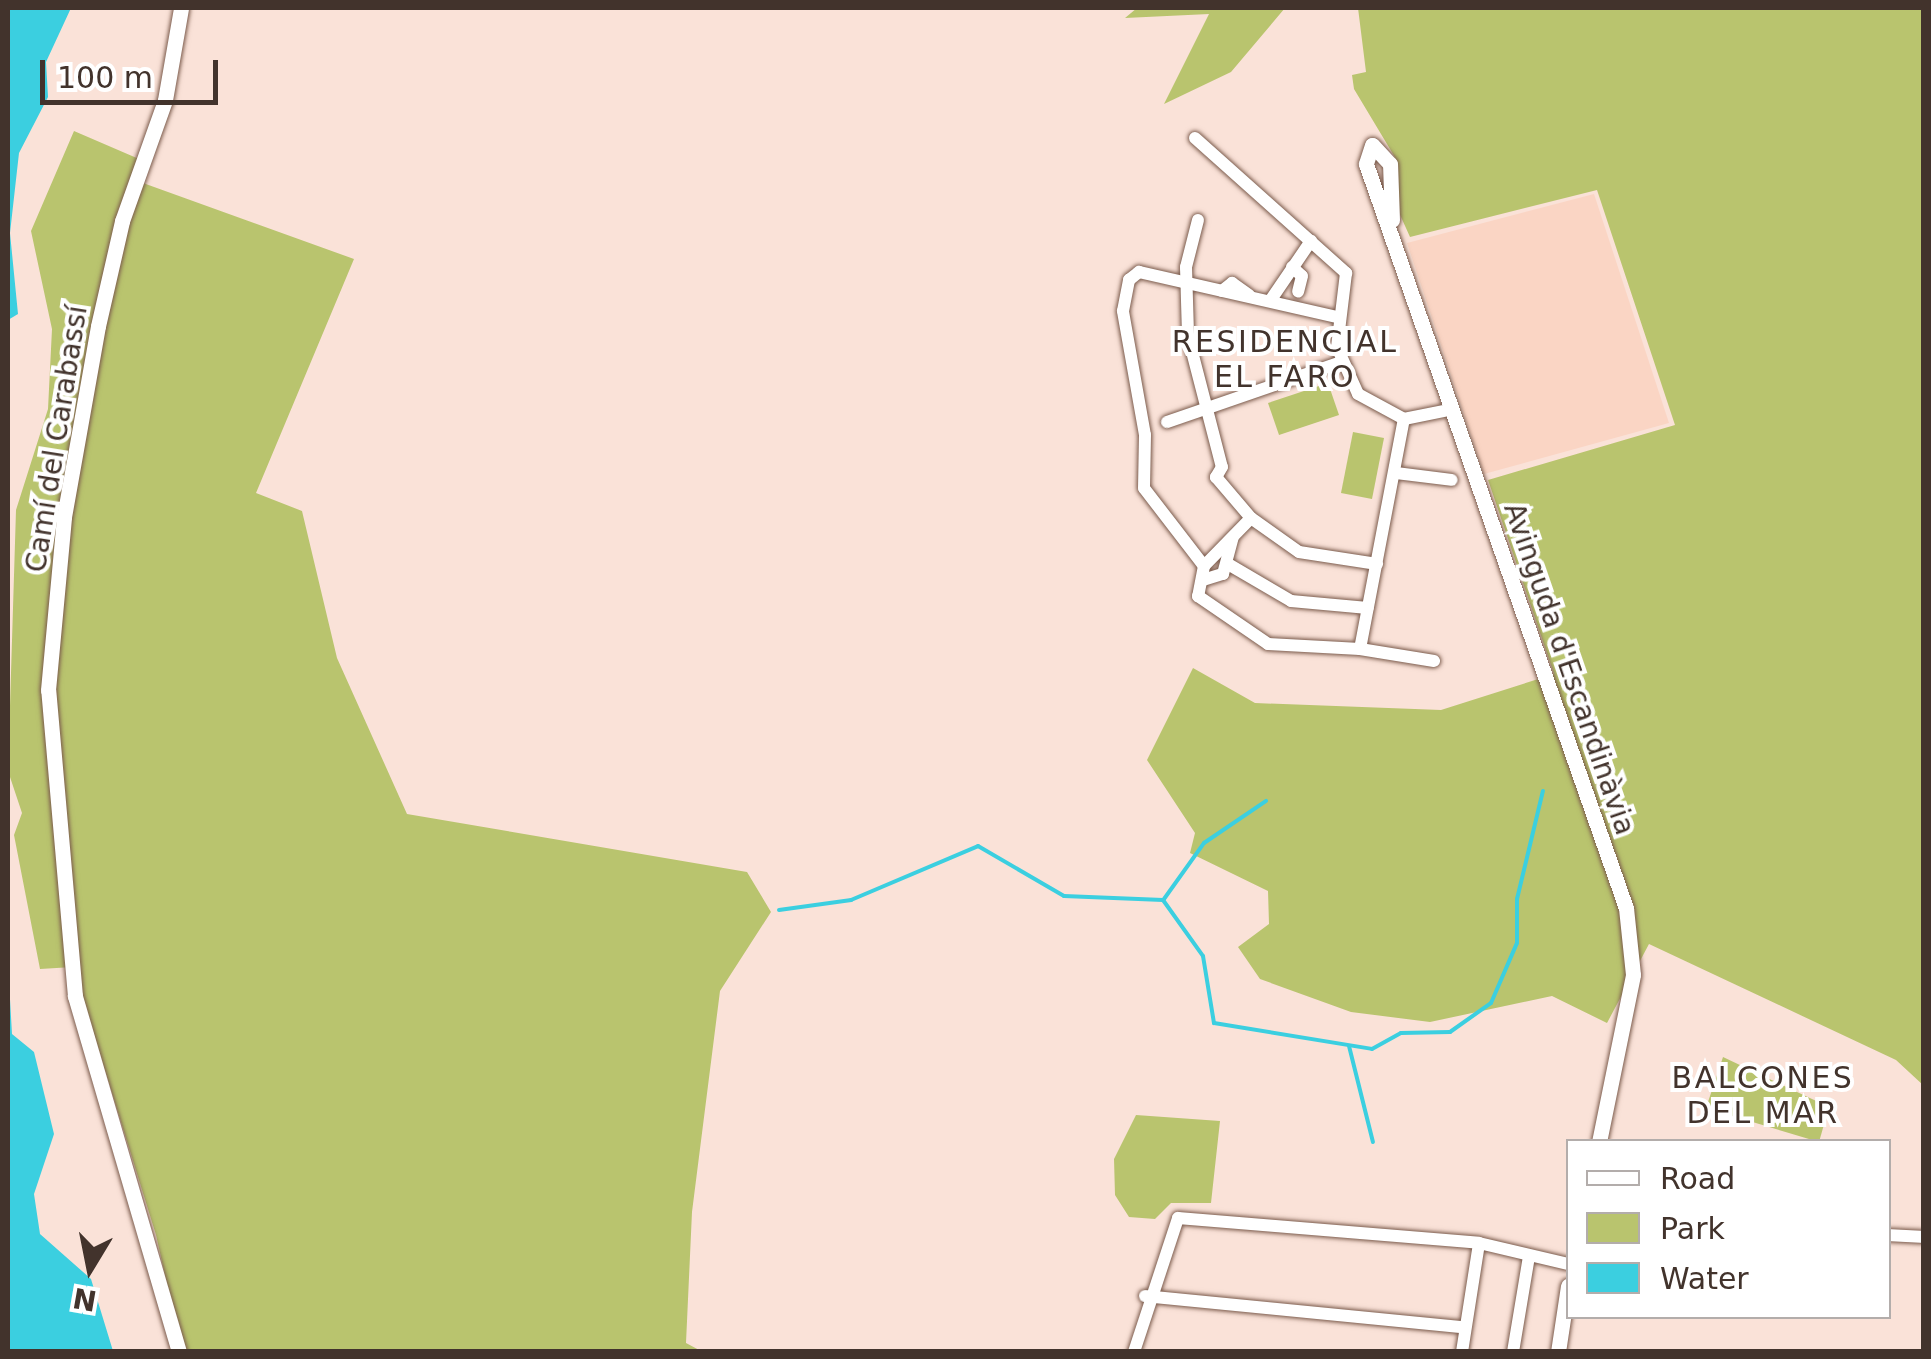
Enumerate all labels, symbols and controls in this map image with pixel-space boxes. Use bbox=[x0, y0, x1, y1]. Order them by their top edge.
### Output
scale bar bbox=[45, 40, 222, 102]
text: 100 m bbox=[57, 60, 153, 95]
street label: Camí del Carabassí bbox=[19, 303, 95, 575]
district label: RESIDENCIAL EL FARO bbox=[1172, 324, 1398, 394]
street label: Avinguda d'Escandinàvia bbox=[1496, 499, 1642, 839]
district label: BALCONES DEL MAR bbox=[1672, 1060, 1854, 1130]
legend bbox=[1566, 1139, 1891, 1319]
text: Road bbox=[1660, 1161, 1735, 1196]
text: Park bbox=[1660, 1211, 1725, 1246]
north arrow bbox=[40, 1219, 140, 1319]
text: Water bbox=[1660, 1261, 1749, 1296]
text: N bbox=[70, 1281, 99, 1317]

